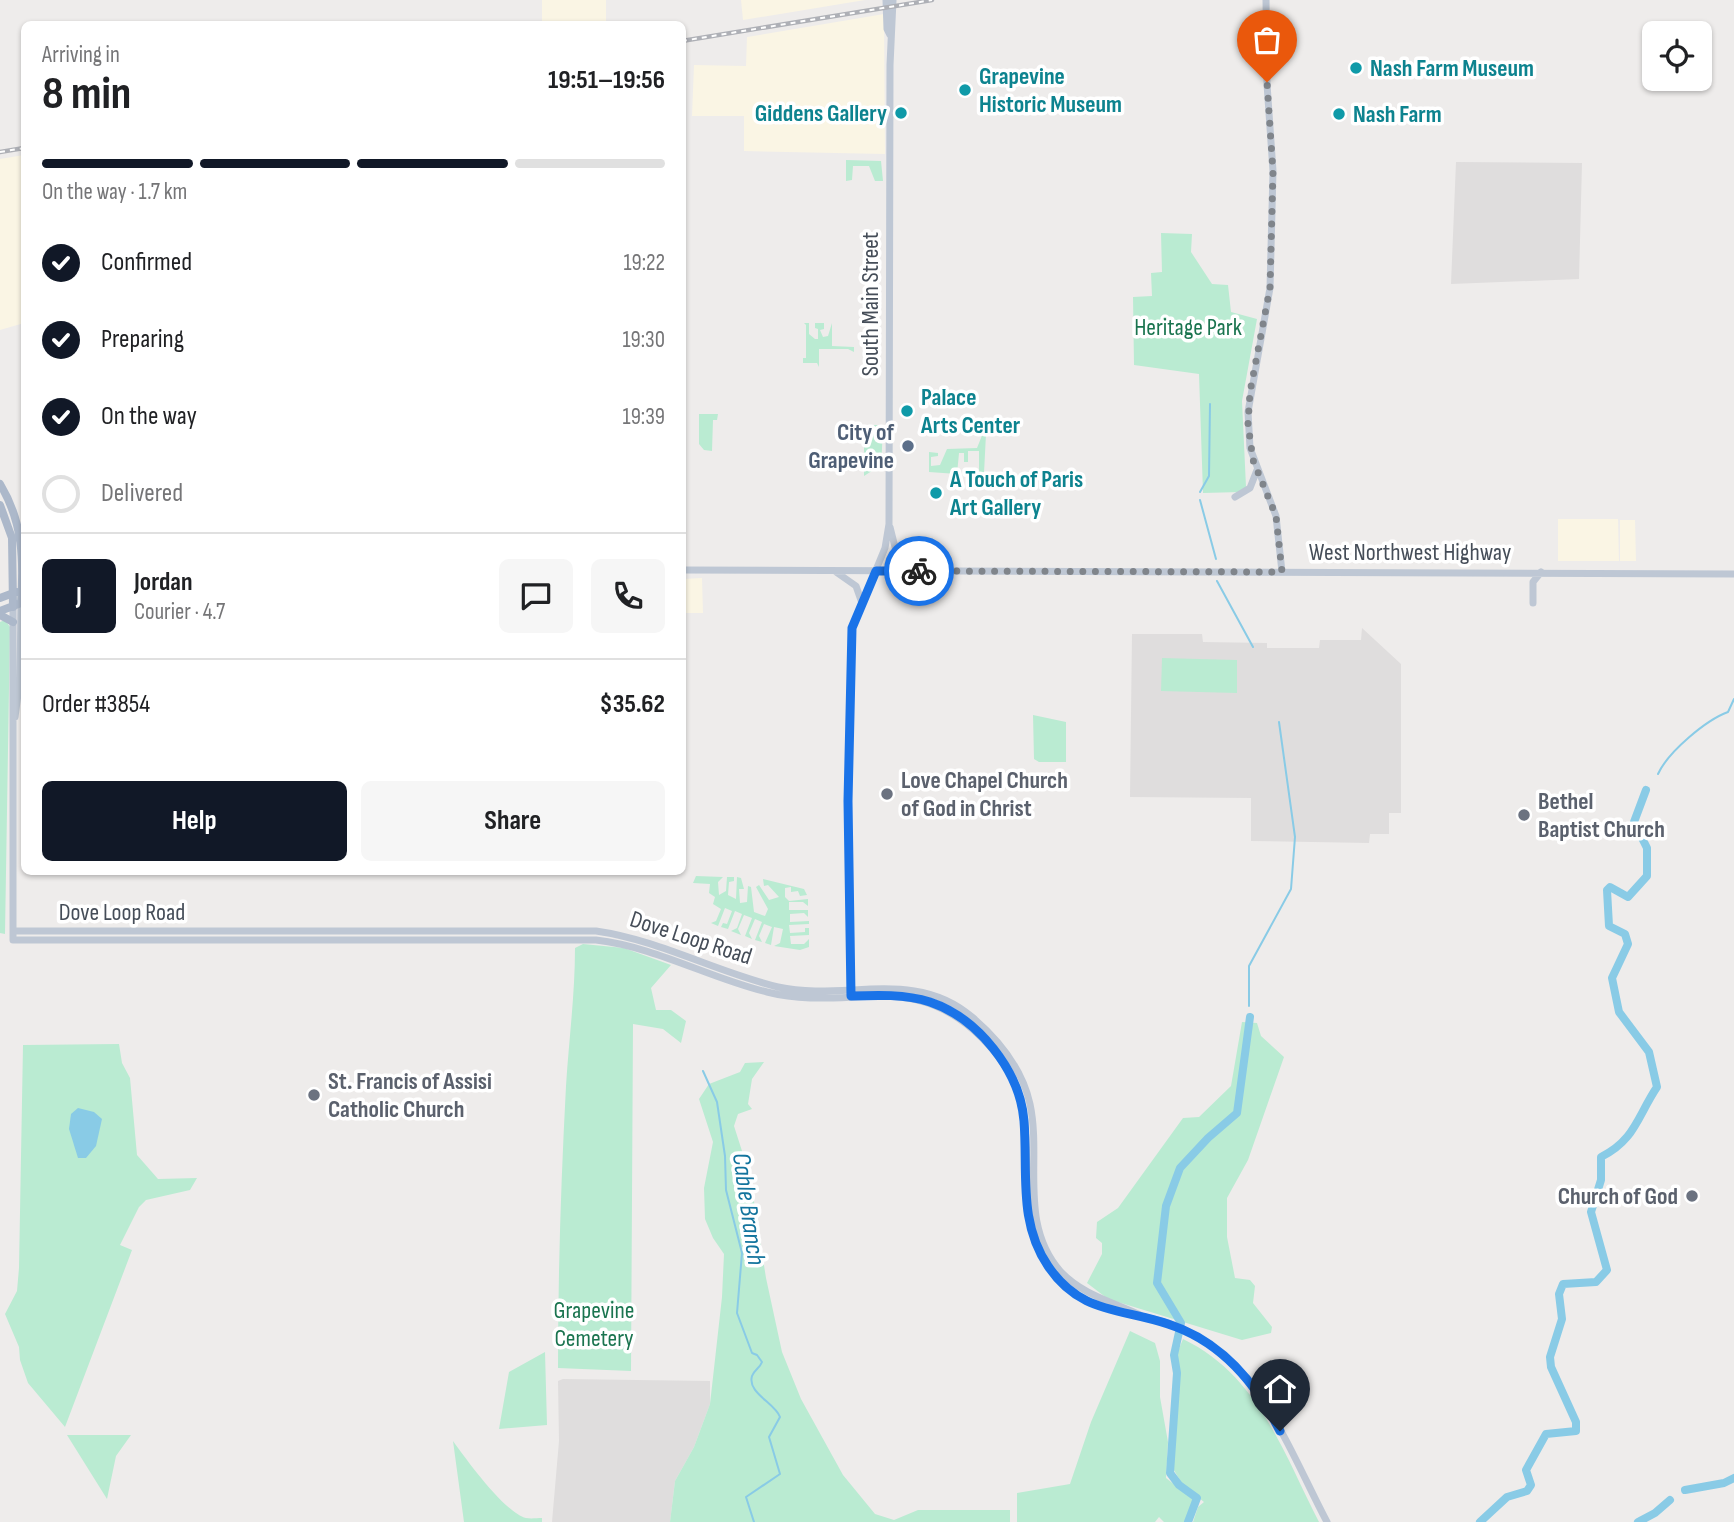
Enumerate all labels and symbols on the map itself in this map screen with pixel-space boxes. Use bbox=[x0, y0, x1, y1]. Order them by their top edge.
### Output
pin bbox=[1237, 10, 1297, 82]
place label: Nash Farm Museum bbox=[1370, 54, 1534, 83]
marker: Nash Farm Museum bbox=[1348, 60, 1364, 76]
place label: Grapevine Historic Museum bbox=[979, 62, 1122, 119]
marker: Grapevine Historic Museum bbox=[957, 82, 973, 98]
place label: Giddens Gallery bbox=[755, 99, 887, 128]
place label: Nash Farm bbox=[1353, 100, 1442, 129]
marker: Giddens Gallery bbox=[893, 105, 909, 121]
marker: Nash Farm bbox=[1331, 106, 1347, 122]
street label: South Main Street bbox=[856, 232, 885, 376]
park label: Heritage Park bbox=[1134, 313, 1242, 342]
place label: Palace Arts Center bbox=[920, 383, 1021, 440]
marker: Palace Arts Center bbox=[899, 403, 915, 419]
place label: City of Grapevine bbox=[808, 418, 895, 475]
marker: City of Grapevine bbox=[900, 438, 916, 454]
place label: A Touch of Paris Art Gallery bbox=[949, 465, 1083, 522]
marker: A Touch of Paris Art Gallery bbox=[928, 485, 944, 501]
courier bbox=[884, 536, 954, 606]
street label: West Northwest Highway bbox=[1309, 538, 1511, 567]
place label: Love Chapel Church of God in Christ bbox=[901, 766, 1068, 823]
marker: Love Chapel Church of God in Christ bbox=[879, 786, 895, 802]
place label: Bethel Baptist Church bbox=[1538, 787, 1665, 844]
marker: Bethel Baptist Church bbox=[1516, 807, 1532, 823]
street label: Dove Loop Road bbox=[59, 898, 185, 927]
street label: Dove Loop Road bbox=[626, 905, 756, 971]
place label: St. Francis of Assisi Catholic Church bbox=[328, 1067, 492, 1124]
marker: St. Francis of Assisi Catholic Church bbox=[306, 1087, 322, 1103]
water label: Cable Branch bbox=[725, 1151, 771, 1267]
place label: Church of God bbox=[1558, 1182, 1678, 1211]
marker: Church of God bbox=[1684, 1188, 1700, 1204]
park label: Grapevine Cemetery bbox=[554, 1296, 634, 1353]
pin bbox=[1250, 1359, 1310, 1431]

